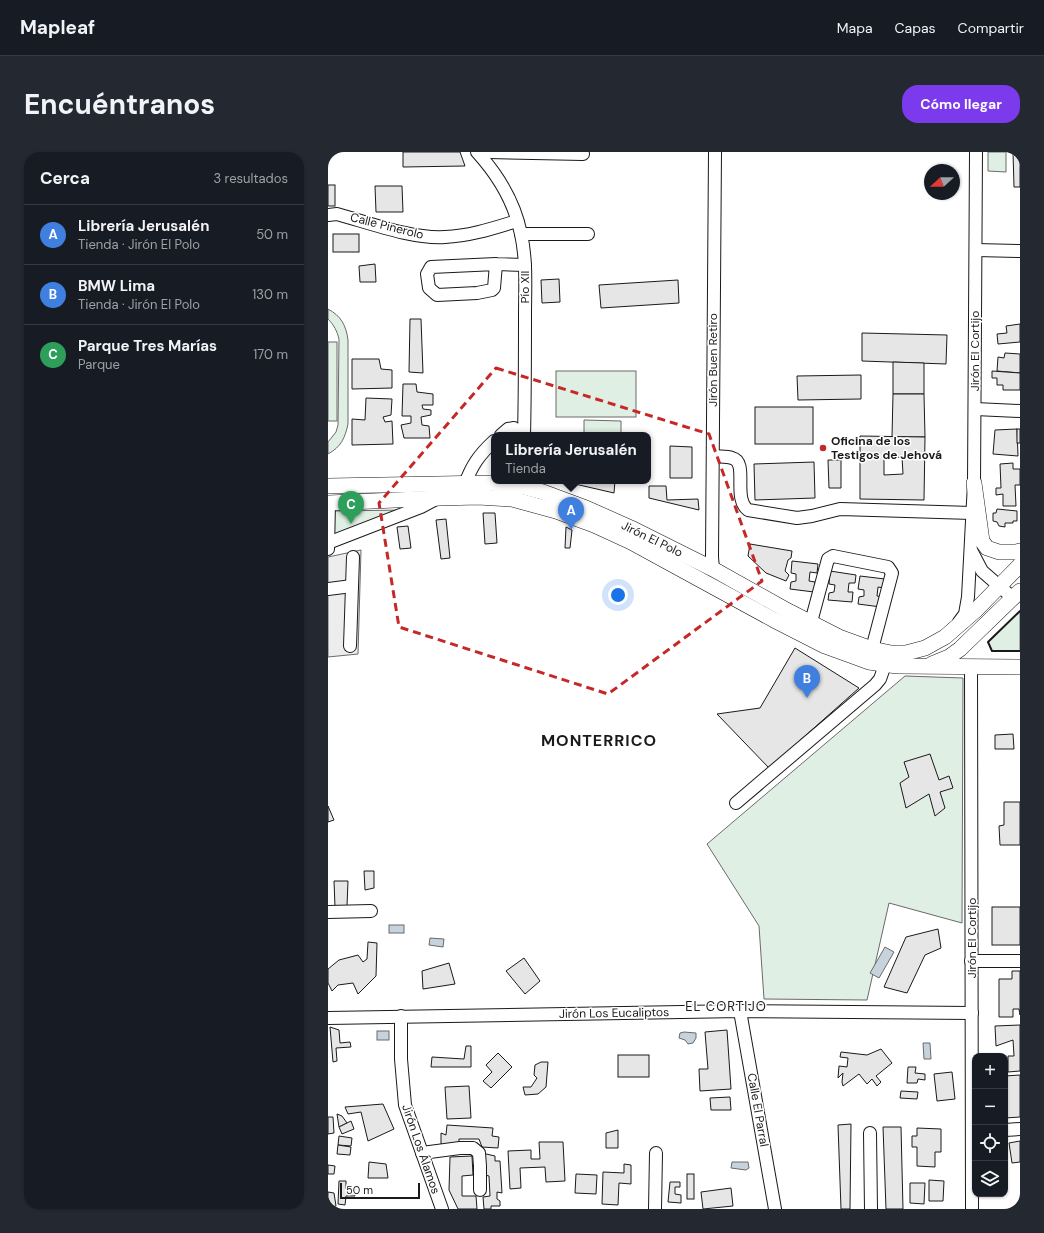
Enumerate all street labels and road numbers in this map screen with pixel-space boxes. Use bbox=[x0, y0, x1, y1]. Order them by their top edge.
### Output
street label: Calle Pinerolo bbox=[349, 209, 425, 243]
street label: Pío XII bbox=[517, 271, 533, 303]
street label: Jirón El Cortijo bbox=[967, 311, 983, 391]
street label: Jirón Buen Retiro bbox=[705, 313, 721, 407]
street label: Jirón El Polo bbox=[619, 517, 685, 561]
street label: Jirón El Cortijo bbox=[964, 898, 980, 978]
street label: Jirón Los Eucaliptos bbox=[559, 1004, 669, 1022]
street label: Calle El Parral bbox=[744, 1072, 772, 1148]
street label: Jirón Los Álamos bbox=[398, 1102, 444, 1196]

